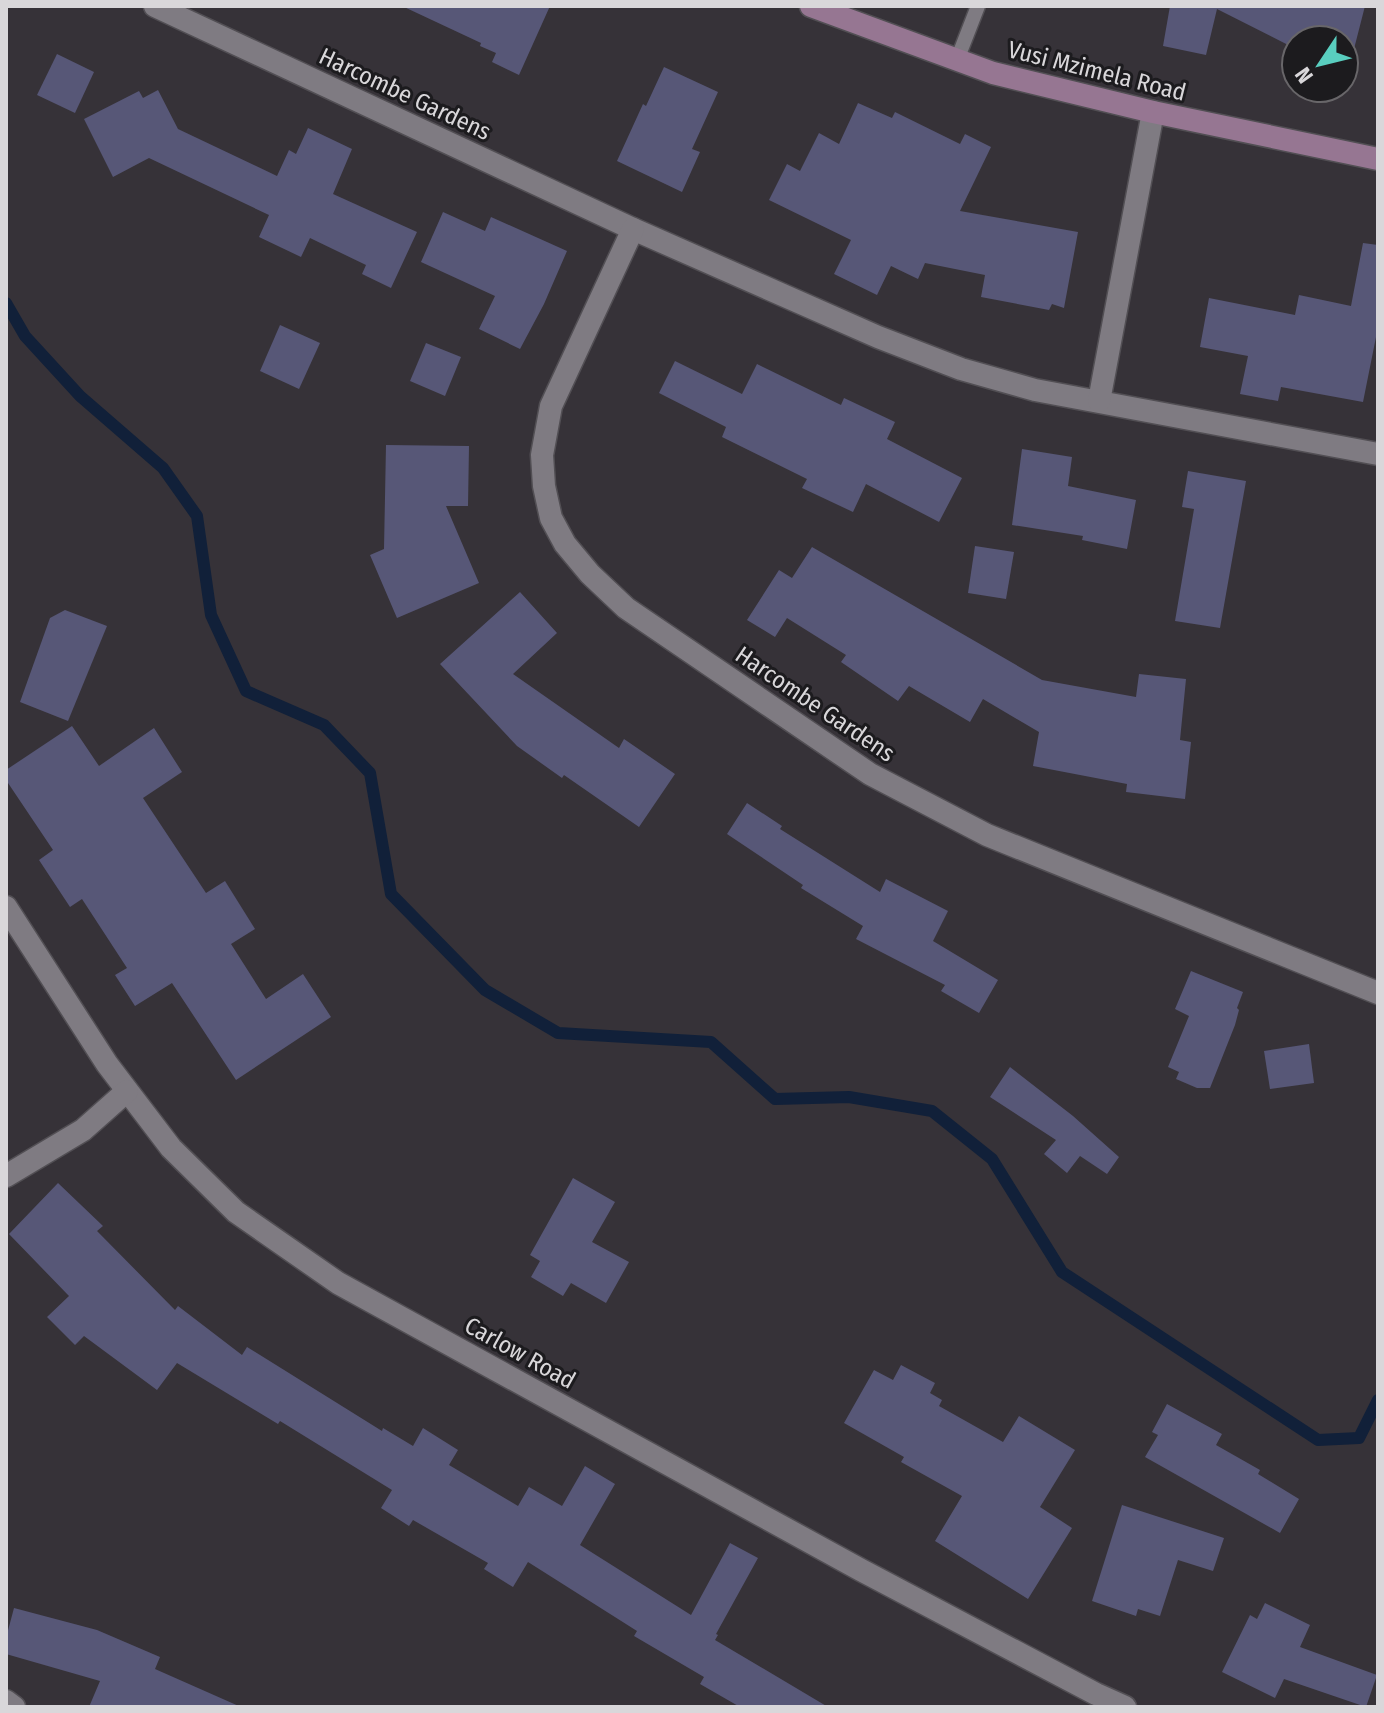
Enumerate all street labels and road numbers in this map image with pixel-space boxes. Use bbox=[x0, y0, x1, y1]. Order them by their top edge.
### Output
street label: Vusi Mzimela Road bbox=[1005, 35, 1189, 107]
street label: Harcombe Gardens bbox=[315, 42, 495, 146]
street label: Harcombe Gardens bbox=[730, 640, 900, 768]
street label: Carlow Road bbox=[460, 1311, 580, 1395]

